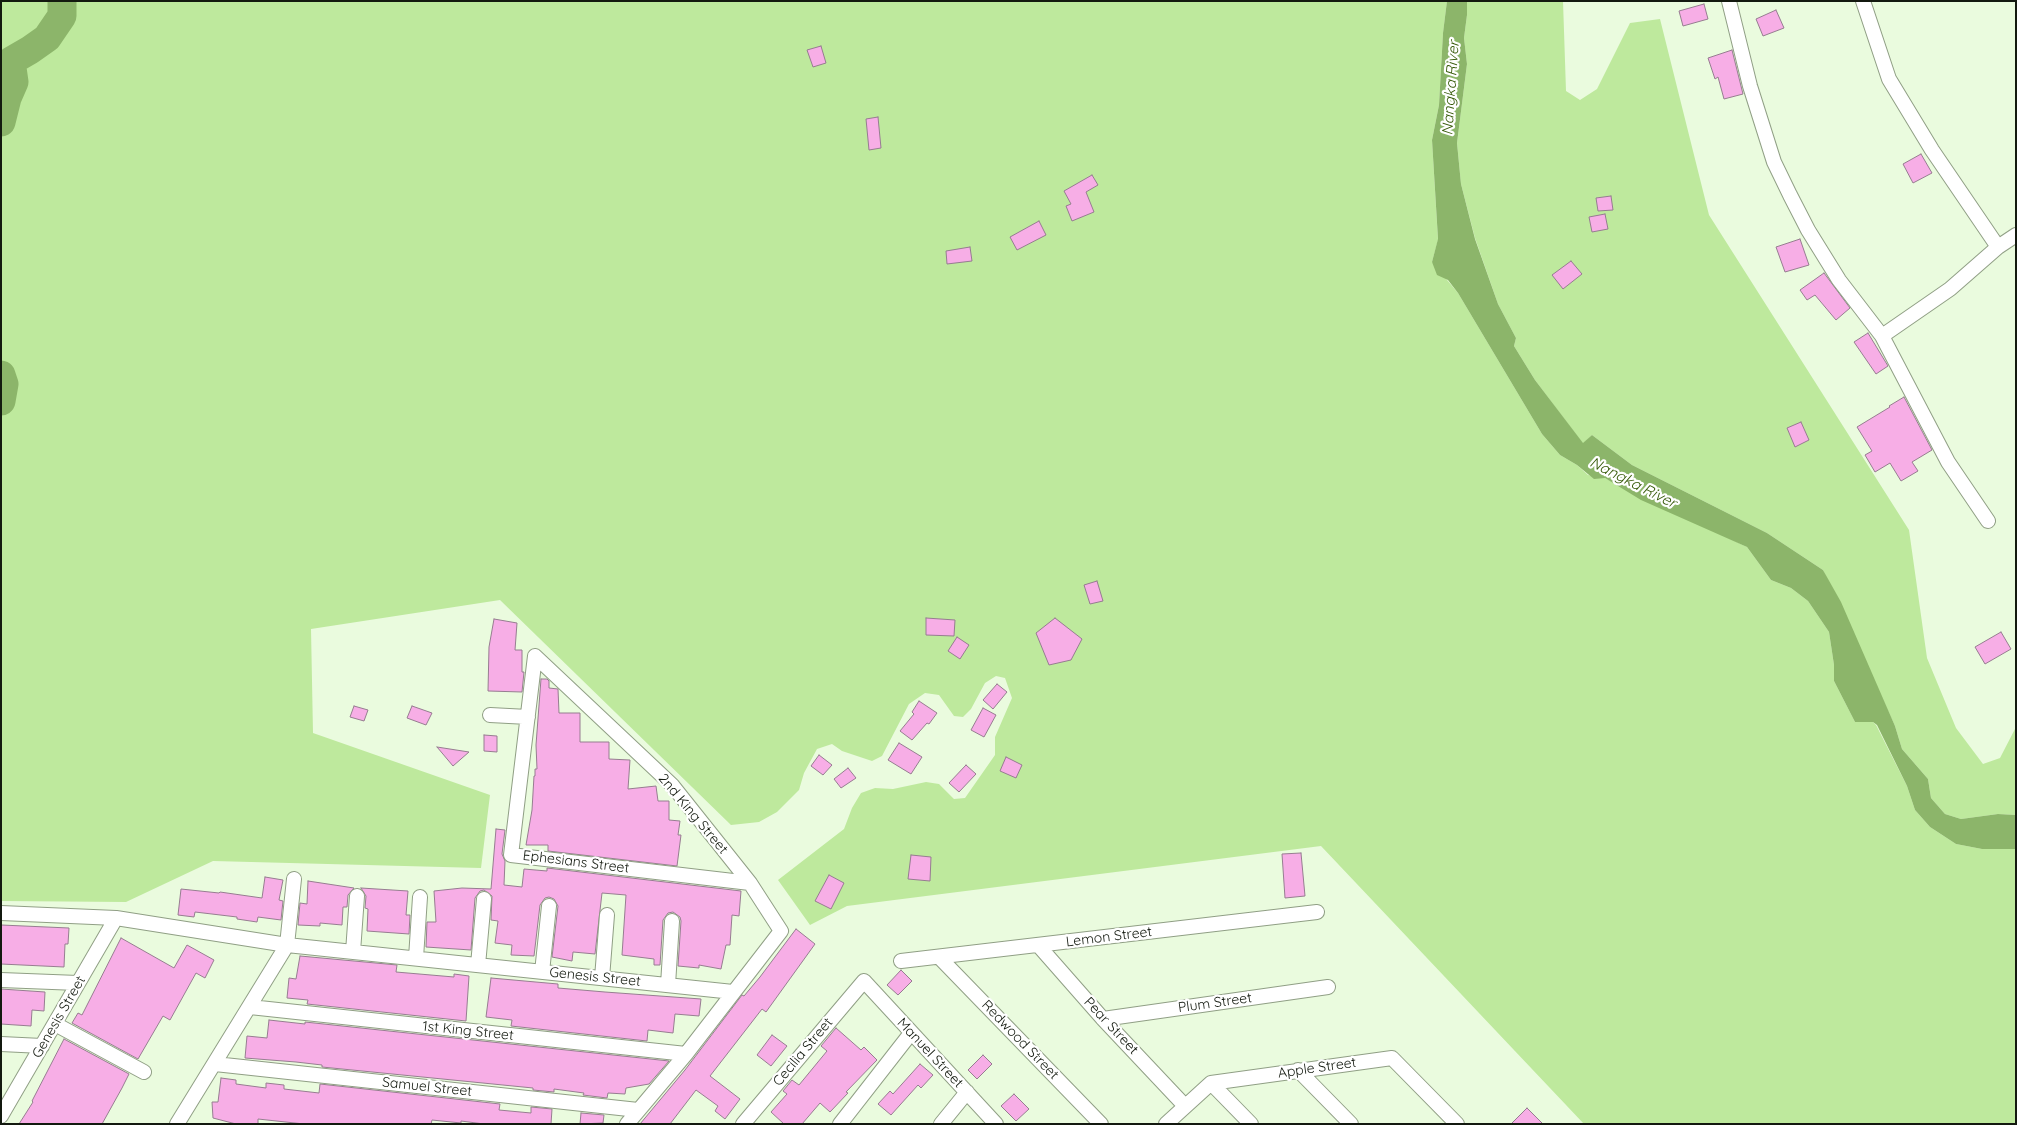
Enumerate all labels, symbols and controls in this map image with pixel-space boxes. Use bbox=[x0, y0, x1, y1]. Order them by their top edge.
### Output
water label: Nangka River bbox=[1439, 40, 1463, 136]
water label: Nangka River bbox=[1587, 454, 1679, 512]
street label: 2nd King Street bbox=[655, 770, 731, 858]
street label: Ephesians Street bbox=[522, 847, 630, 877]
street label: Lemon Street bbox=[1065, 923, 1153, 951]
street label: Genesis Street bbox=[548, 964, 642, 990]
street label: Genesis Street bbox=[29, 973, 89, 1061]
street label: Plum Street bbox=[1177, 990, 1253, 1016]
street label: Pear Street bbox=[1080, 994, 1142, 1058]
street label: Redwood Street bbox=[978, 997, 1062, 1083]
street label: Cecilia Street bbox=[770, 1014, 836, 1090]
street label: Manuel Street bbox=[893, 1015, 967, 1091]
street label: 1st King Street bbox=[422, 1018, 514, 1044]
street label: Apple Street bbox=[1277, 1054, 1357, 1082]
street label: Samuel Street bbox=[381, 1074, 473, 1100]

